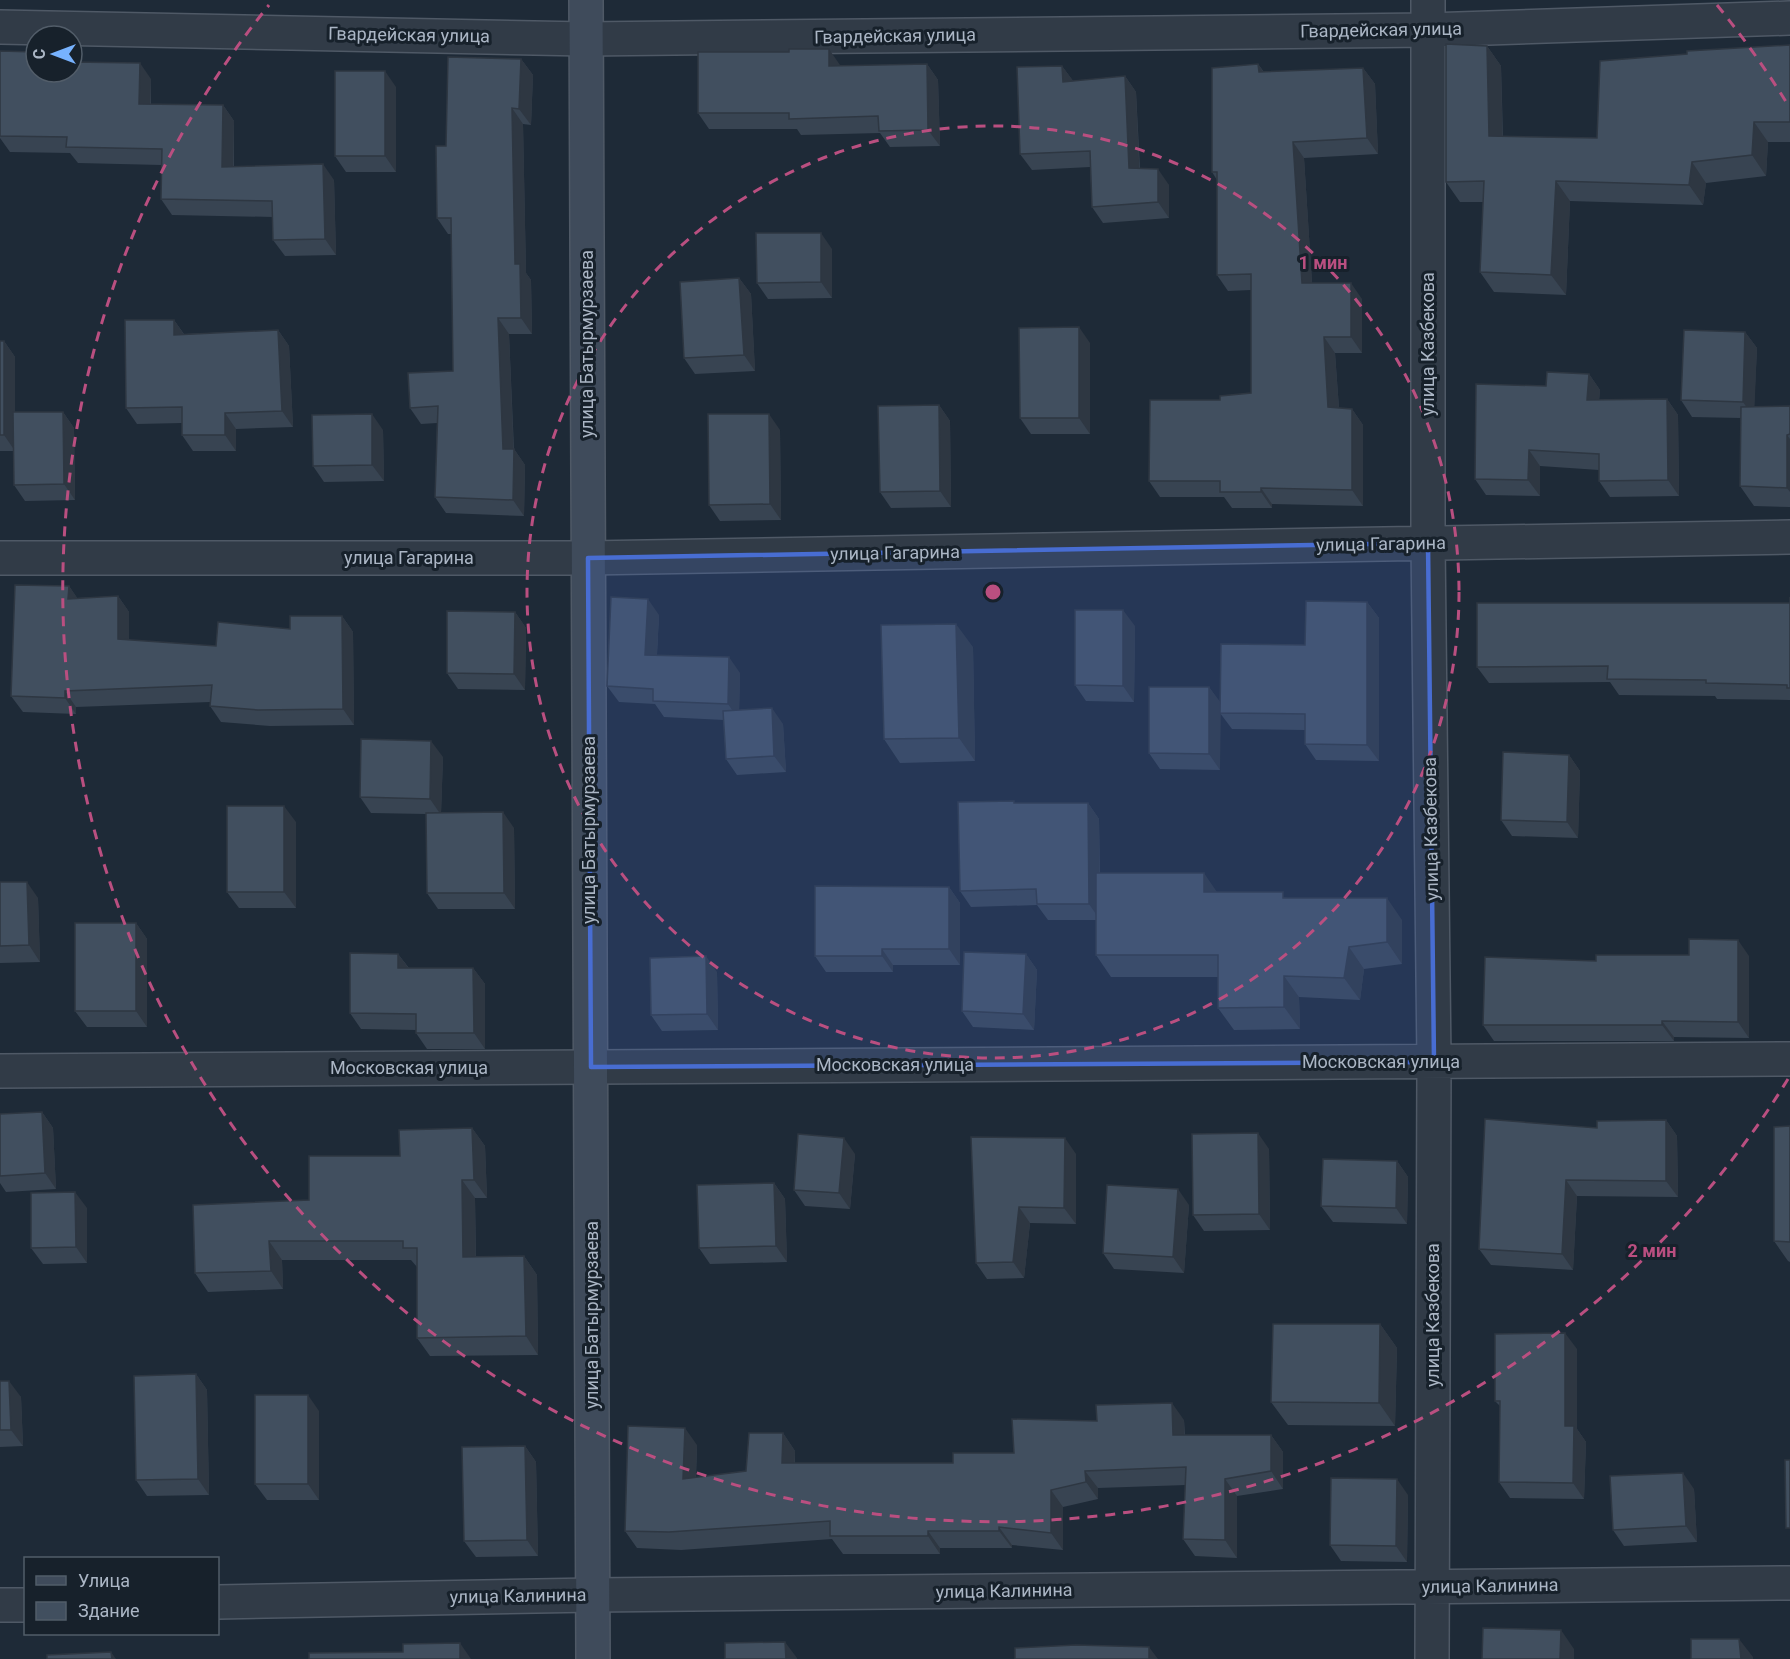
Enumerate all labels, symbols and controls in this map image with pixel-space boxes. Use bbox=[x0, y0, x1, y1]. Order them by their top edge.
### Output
street label: Гвардейская улица bbox=[1300, 18, 1462, 41]
street label: Гвардейская улица bbox=[328, 23, 490, 46]
north arrow bbox=[24, 24, 84, 84]
street label: Гвардейская улица bbox=[814, 24, 976, 47]
text: С bbox=[30, 49, 49, 59]
street label: улица Батырмурзаева bbox=[576, 250, 597, 438]
text: 1 мин bbox=[1299, 252, 1347, 273]
street label: улица Казбекова bbox=[1417, 272, 1438, 416]
street label: улица Гагарина bbox=[1316, 532, 1446, 555]
street label: улица Гагарина bbox=[830, 541, 960, 564]
street label: улица Гагарина bbox=[344, 547, 474, 568]
centre of rings bbox=[983, 582, 1003, 602]
street label: улица Батырмурзаева bbox=[578, 736, 599, 924]
street label: улица Казбекова bbox=[1419, 757, 1442, 901]
street label: Московская улица bbox=[1302, 1051, 1460, 1072]
street label: Московская улица bbox=[816, 1054, 974, 1075]
street label: Московская улица bbox=[330, 1057, 488, 1078]
street label: улица Батырмурзаева bbox=[581, 1221, 602, 1409]
text: 2 мин bbox=[1628, 1240, 1676, 1261]
street label: улица Казбекова bbox=[1422, 1243, 1443, 1387]
legend bbox=[24, 1557, 219, 1635]
text: Улица bbox=[78, 1570, 130, 1591]
street label: улица Калинина bbox=[1421, 1574, 1559, 1597]
street label: улица Калинина bbox=[935, 1579, 1073, 1602]
street label: улица Калинина bbox=[449, 1584, 587, 1607]
text: Здание bbox=[78, 1600, 140, 1621]

